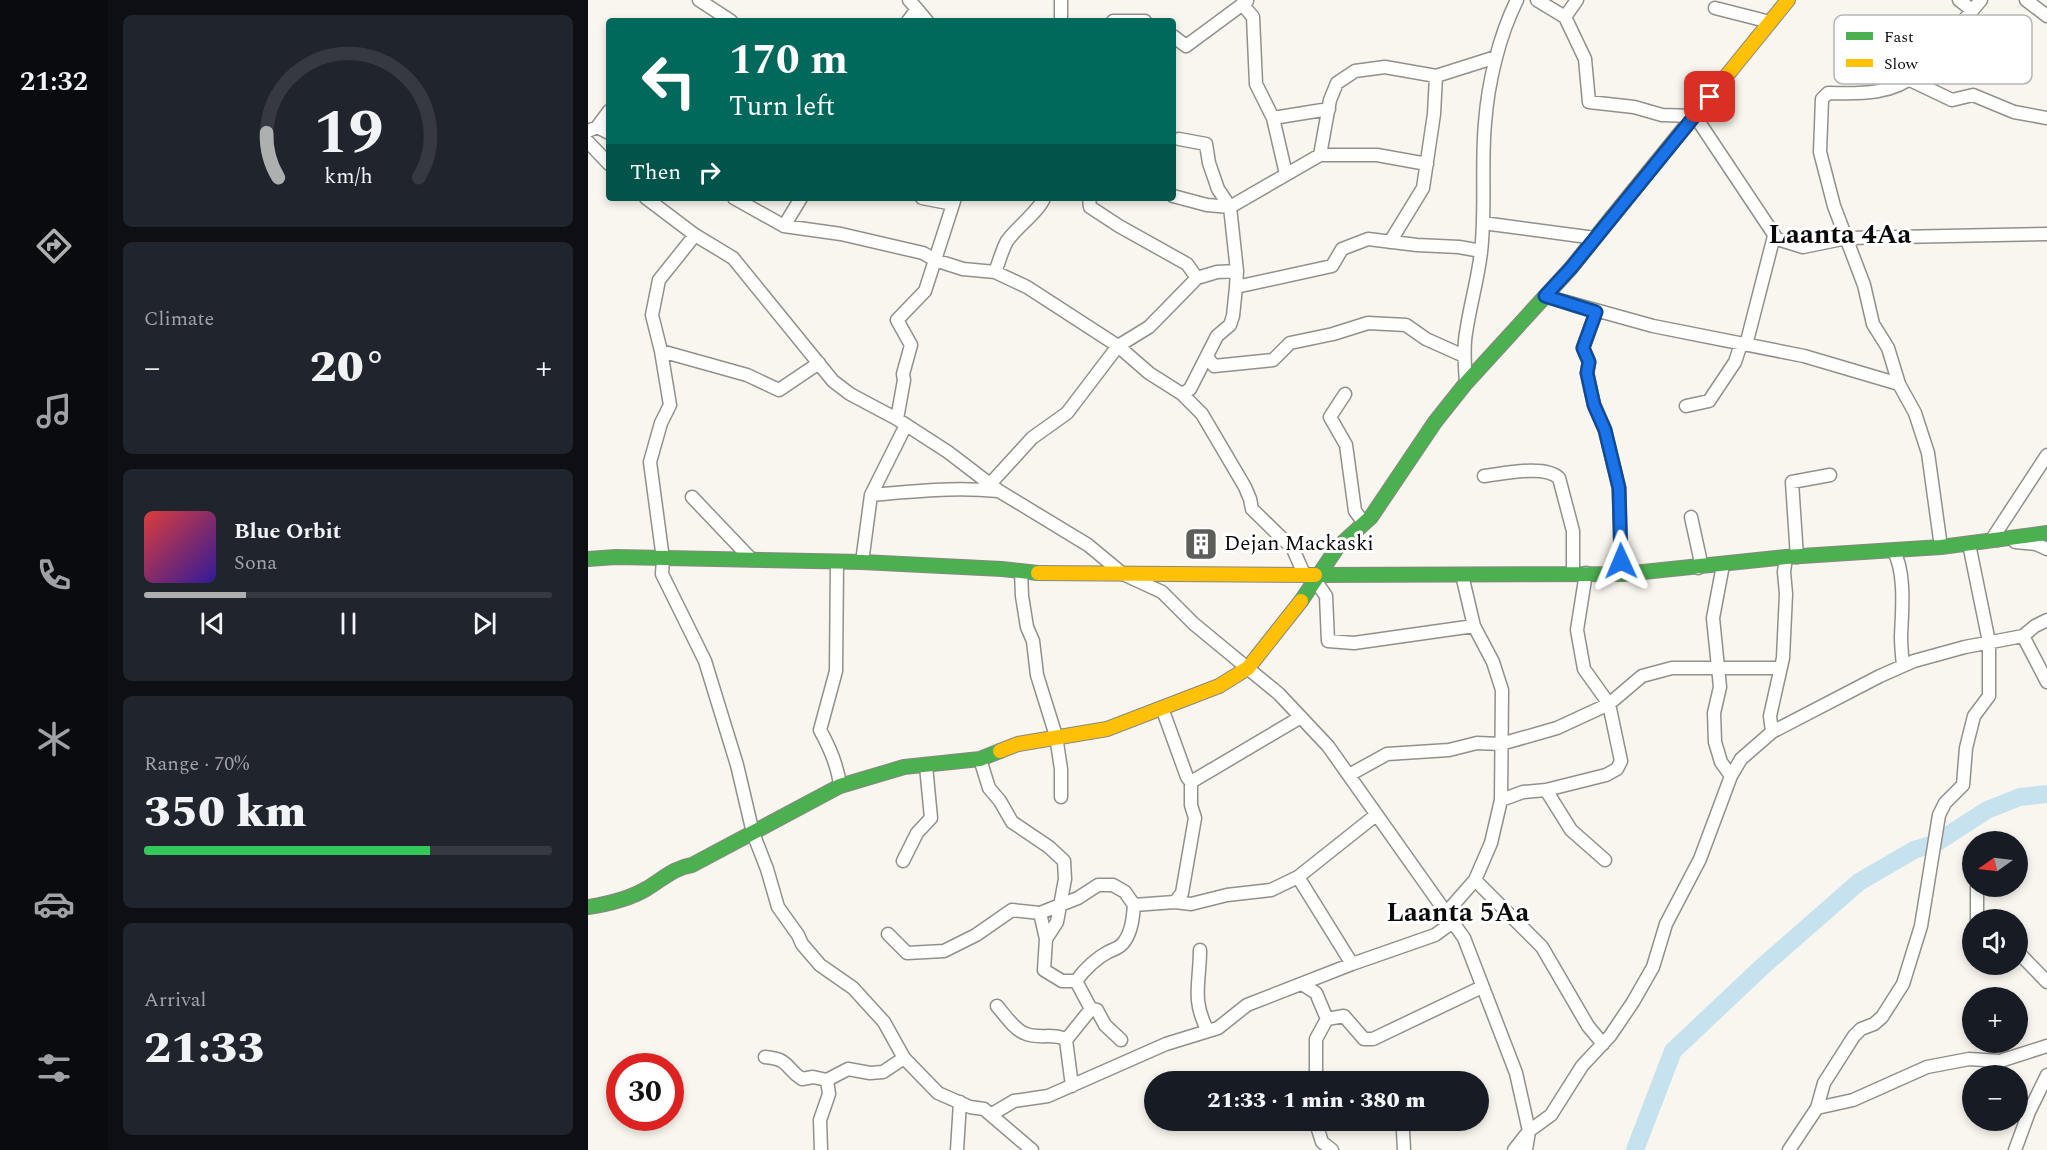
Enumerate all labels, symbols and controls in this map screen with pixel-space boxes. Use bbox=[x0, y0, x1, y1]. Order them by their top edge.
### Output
legend bbox=[1834, 15, 2032, 84]
text: Fast bbox=[1884, 25, 1914, 49]
text: 170 m bbox=[729, 29, 848, 92]
icon: left bbox=[630, 42, 708, 120]
text: Slow bbox=[1884, 52, 1919, 76]
text: 21:32 bbox=[20, 61, 88, 103]
pin bbox=[1684, 71, 1735, 122]
icon: arrive bbox=[1693, 80, 1726, 113]
text: 19 bbox=[313, 86, 383, 181]
text: Turn left bbox=[729, 86, 835, 128]
text: Then bbox=[630, 156, 681, 189]
icon: right bbox=[693, 156, 726, 189]
text: km/h bbox=[324, 160, 372, 193]
district label: Laanta 4Aa bbox=[1769, 214, 1912, 256]
icon: directions bbox=[33, 225, 75, 267]
text: Climate bbox=[144, 304, 214, 334]
text: 20° bbox=[310, 333, 386, 402]
text: − bbox=[144, 343, 161, 393]
text: + bbox=[535, 343, 552, 393]
icon: music bbox=[33, 390, 75, 432]
text: Blue Orbit bbox=[234, 515, 341, 548]
building icon: Dejan Mackaski bbox=[1183, 526, 1219, 562]
place label: Dejan Mackaski bbox=[1224, 528, 1374, 560]
position arrow bbox=[1589, 529, 1653, 593]
text: Sona bbox=[234, 548, 277, 578]
icon: phone bbox=[33, 554, 75, 596]
icon: previous bbox=[196, 607, 229, 640]
icon: pause bbox=[332, 607, 365, 640]
icon: next bbox=[468, 607, 501, 640]
icon: climate bbox=[33, 718, 75, 760]
text: Range · 70% bbox=[144, 749, 249, 779]
text: 350 km bbox=[144, 778, 306, 847]
north arrow bbox=[1962, 831, 2028, 897]
map controls bbox=[1962, 831, 2028, 1131]
icon: car bbox=[33, 883, 75, 925]
district label: Laanta 5Aa bbox=[1387, 892, 1530, 934]
button: sound bbox=[1962, 909, 2028, 975]
text: Arrival bbox=[144, 985, 206, 1015]
button: + bbox=[1962, 987, 2028, 1053]
text: 21:33 bbox=[144, 1014, 265, 1083]
icon: filters bbox=[33, 1047, 75, 1089]
speed limit sign: 30 bbox=[606, 1053, 684, 1131]
button: − bbox=[1962, 1065, 2028, 1131]
text: 21:33 · 1 min · 380 m bbox=[1207, 1084, 1426, 1117]

